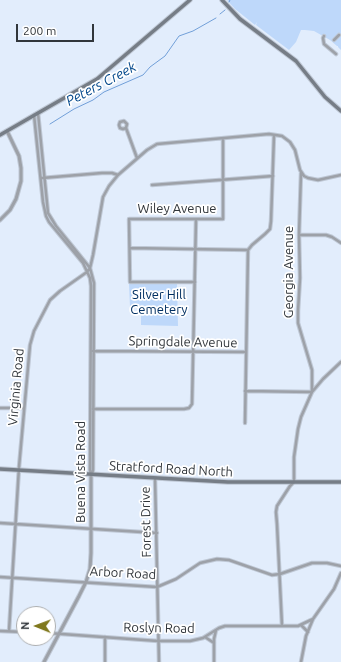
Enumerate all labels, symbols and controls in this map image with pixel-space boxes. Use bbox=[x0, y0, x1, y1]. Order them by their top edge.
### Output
scale bar bbox=[18, 16, 96, 42]
text: 200 m bbox=[23, 24, 56, 37]
water label: Peters Creek bbox=[63, 58, 139, 110]
street label: Wiley Avenue bbox=[137, 201, 217, 217]
street label: Georgia Avenue bbox=[281, 226, 297, 318]
park label: Silver Hill Cemetery bbox=[130, 287, 188, 318]
street label: Springdale Avenue bbox=[128, 333, 238, 351]
street label: Virginia Road bbox=[5, 348, 27, 426]
street label: Buena Vista Road bbox=[73, 421, 89, 523]
street label: Stratford Road North bbox=[109, 458, 233, 480]
street label: Forest Drive bbox=[138, 486, 154, 558]
street label: Arbor Road bbox=[89, 563, 157, 583]
north arrow bbox=[16, 606, 56, 646]
street label: Roslyn Road bbox=[123, 620, 195, 636]
text: N bbox=[19, 622, 31, 630]

